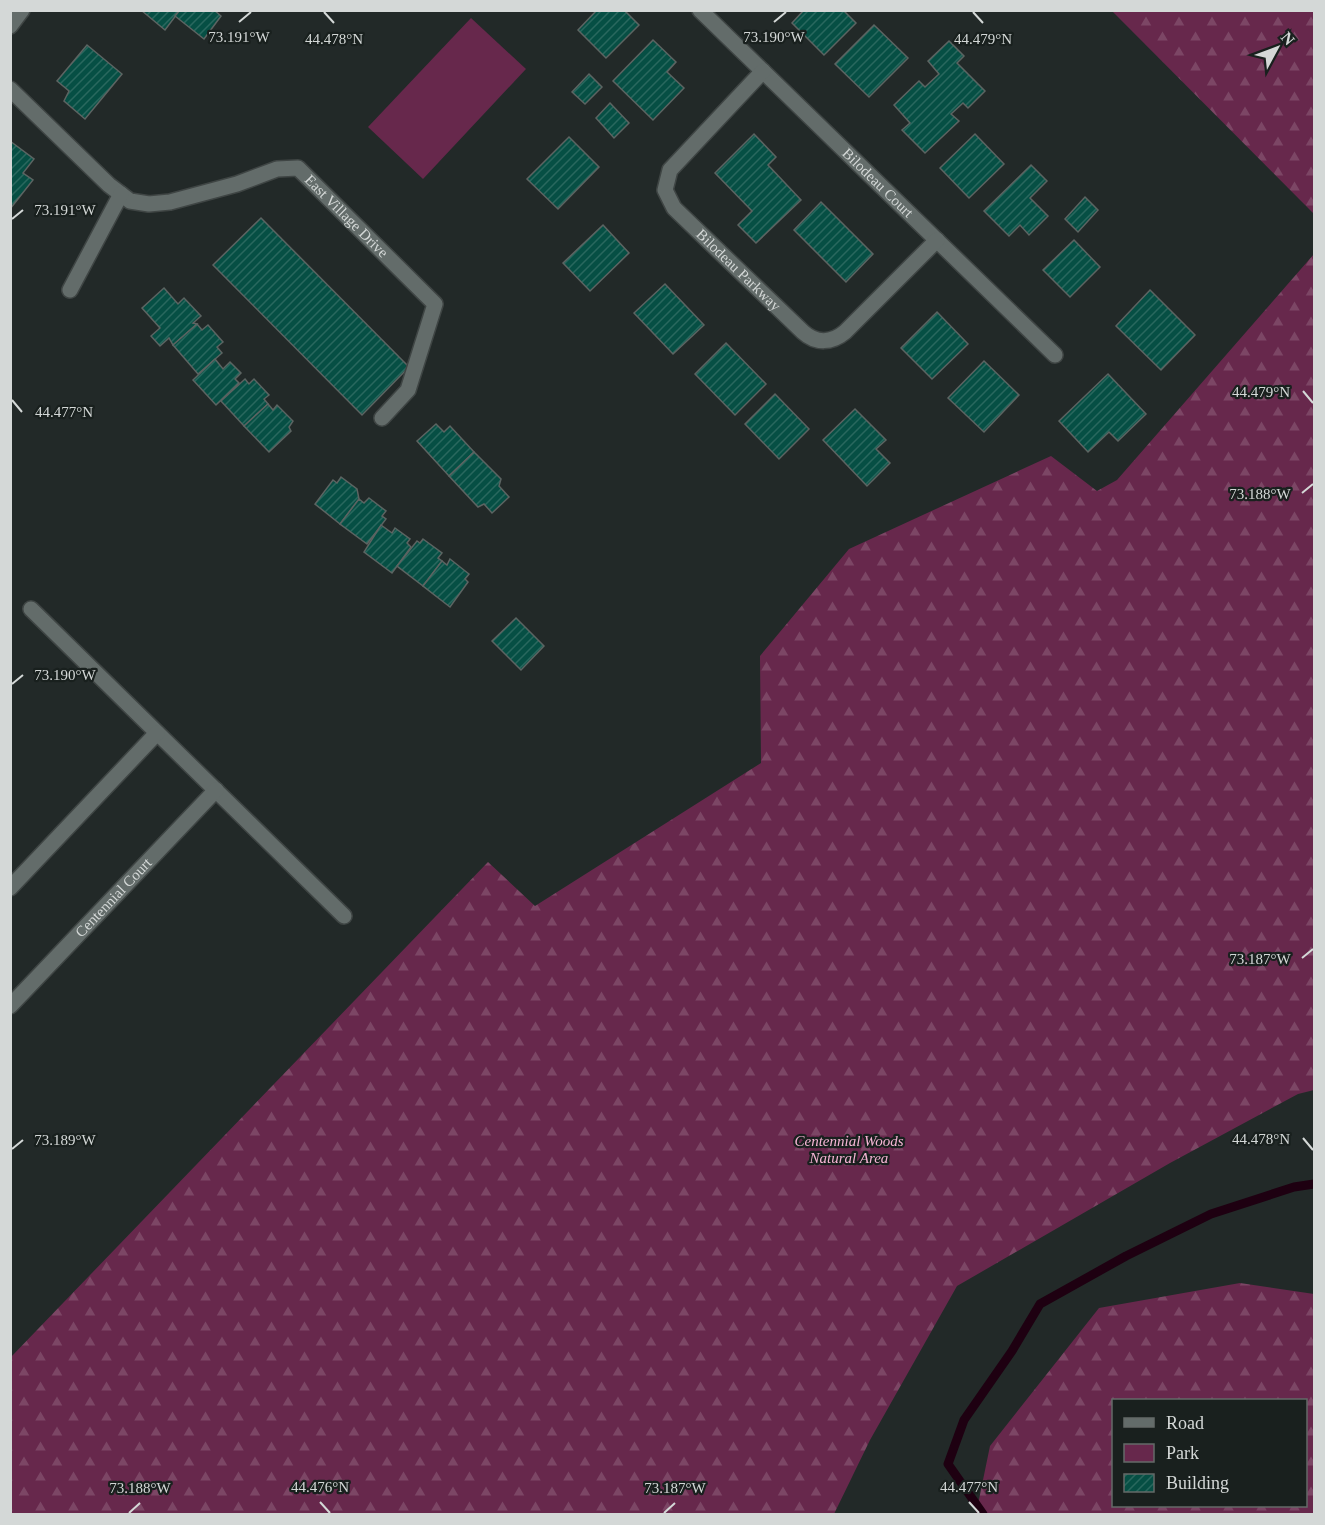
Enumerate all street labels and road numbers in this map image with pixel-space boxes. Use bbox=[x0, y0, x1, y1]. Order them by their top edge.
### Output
street label: Bilodeau Court bbox=[839, 145, 917, 221]
street label: East Village Drive bbox=[302, 171, 392, 261]
street label: Bilodeau Parkway bbox=[693, 226, 784, 314]
street label: Centennial Court bbox=[72, 854, 155, 940]

